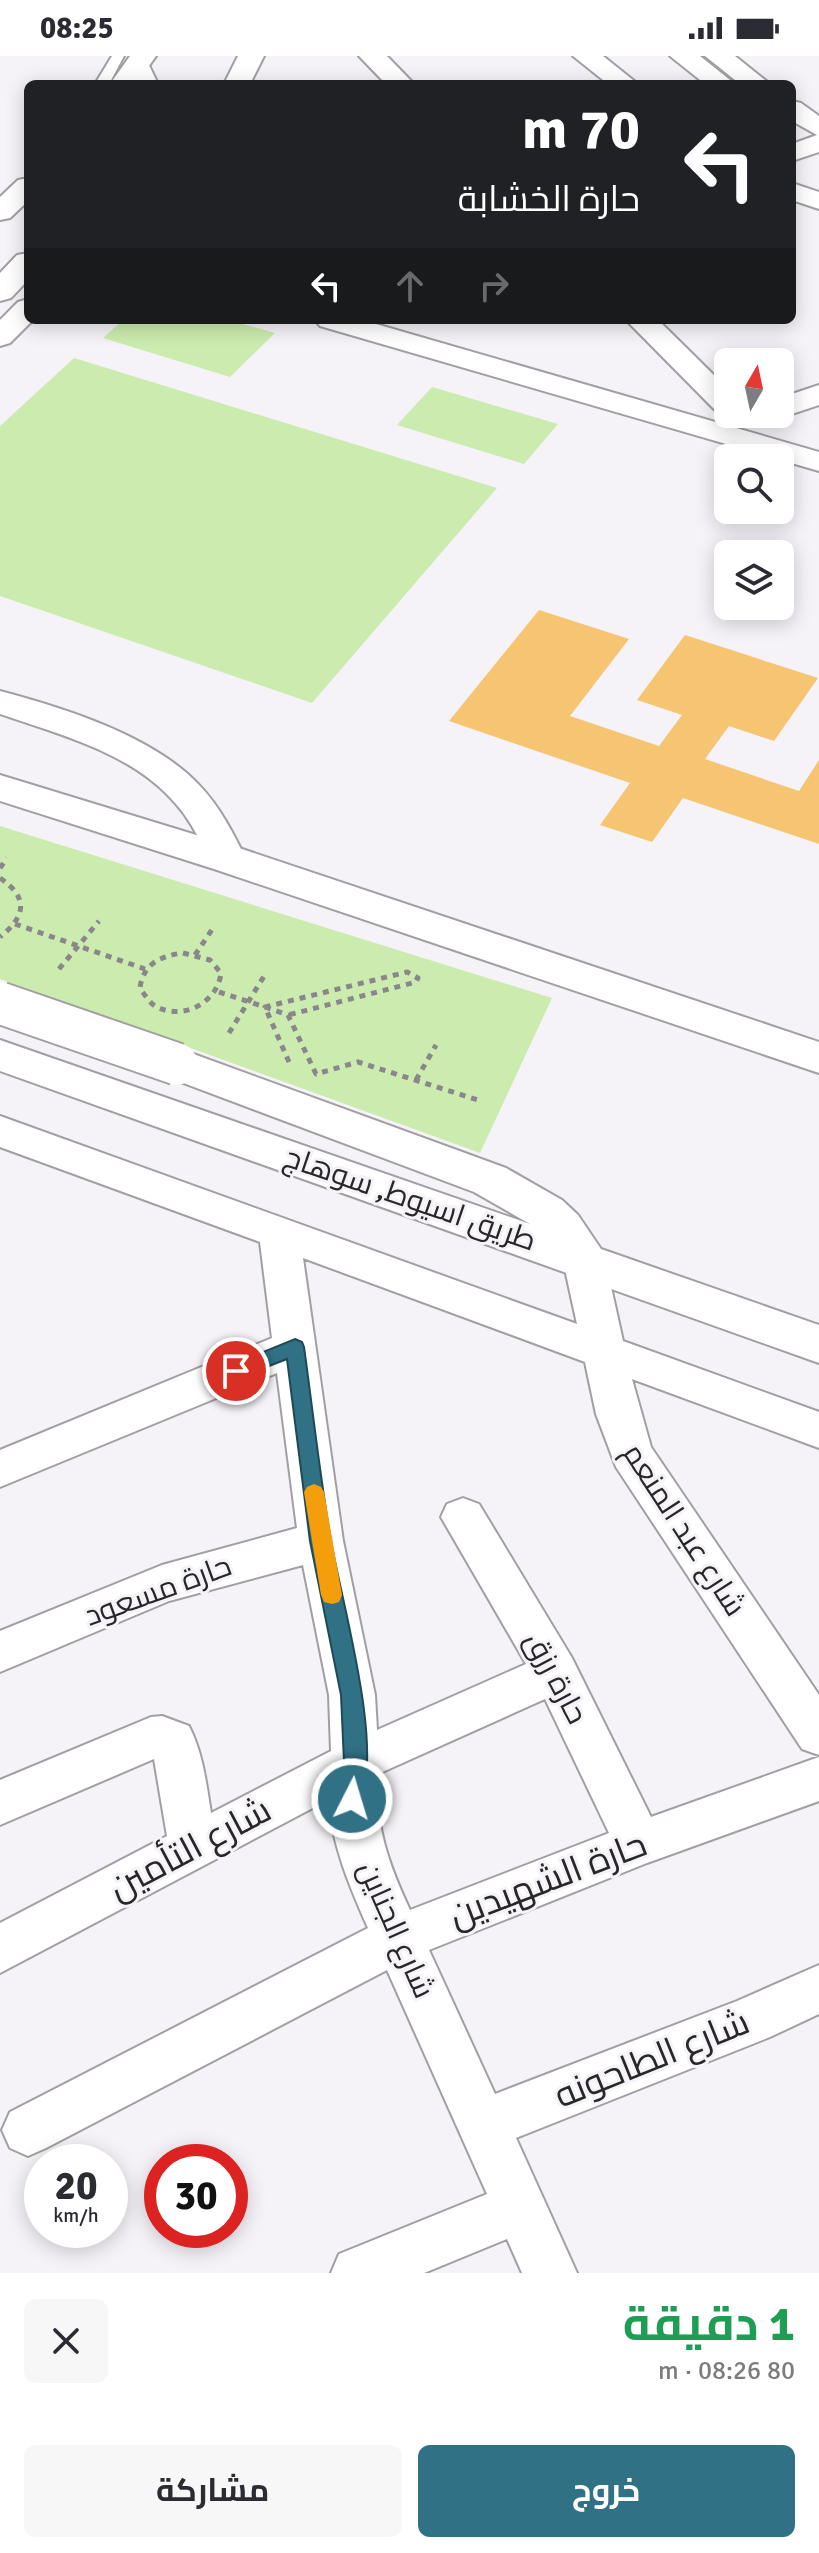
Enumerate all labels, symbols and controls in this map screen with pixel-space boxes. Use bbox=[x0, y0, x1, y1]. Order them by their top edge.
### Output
text: 08:25 bbox=[40, 10, 114, 47]
text: 70 m bbox=[522, 95, 640, 164]
icon: left bbox=[668, 112, 772, 216]
text: حارة الخشابة bbox=[458, 177, 640, 222]
icon: left bbox=[304, 264, 348, 308]
icon: ahead bbox=[388, 264, 432, 308]
icon: right bbox=[472, 264, 516, 308]
north arrow bbox=[714, 348, 794, 428]
map controls bbox=[714, 348, 794, 620]
button: search bbox=[714, 444, 794, 524]
button: layers bbox=[714, 540, 794, 620]
street label: طريق اسيوط, سوهاج bbox=[279, 1139, 541, 1260]
pin bbox=[202, 1337, 270, 1405]
icon: arrive bbox=[214, 1349, 258, 1393]
street label: شارع عبد المنعم bbox=[614, 1437, 753, 1624]
street label: حارة مسعود bbox=[80, 1547, 236, 1635]
street label: حارة رزق bbox=[516, 1626, 596, 1730]
position arrow bbox=[310, 1757, 394, 1841]
street label: شارع التأمين bbox=[101, 1787, 279, 1911]
street label: حارة الشهيدين bbox=[443, 1822, 653, 1938]
street label: شارع الجناين bbox=[349, 1856, 443, 2005]
street label: شارع الطاحونه bbox=[548, 2000, 756, 2119]
speed limit sign: 30 bbox=[144, 2144, 248, 2248]
text: 20 bbox=[54, 2161, 98, 2211]
text: km/h bbox=[53, 2203, 99, 2228]
text: 1 دقيقة bbox=[623, 2295, 795, 2354]
button: close bbox=[24, 2299, 108, 2383]
text: 80 m · 08:26 bbox=[658, 2355, 795, 2387]
button: مشاركة bbox=[24, 2445, 402, 2537]
button: خروج bbox=[418, 2445, 795, 2537]

